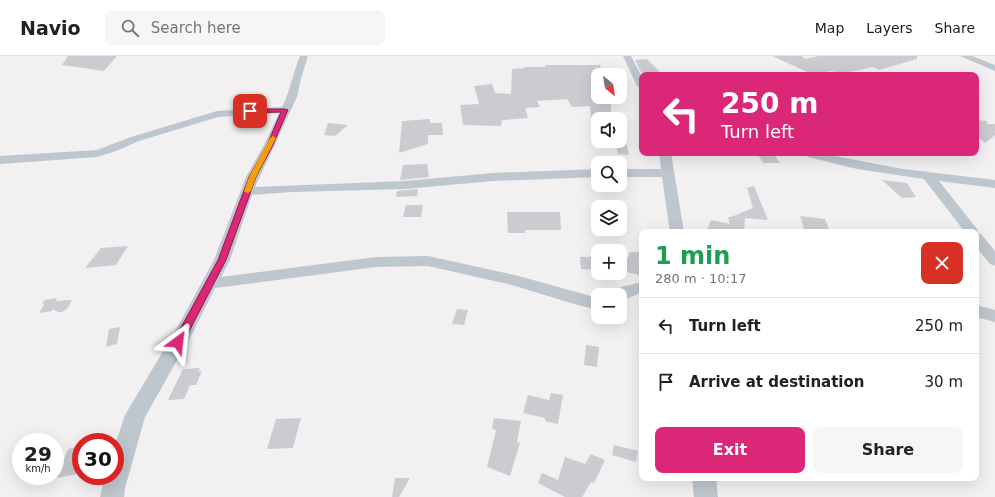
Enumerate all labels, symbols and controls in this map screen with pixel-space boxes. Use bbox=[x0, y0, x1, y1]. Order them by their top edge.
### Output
search box bbox=[105, 10, 385, 46]
text: Navio bbox=[20, 17, 81, 39]
icon: search bbox=[119, 17, 141, 39]
text: Search here bbox=[151, 19, 241, 37]
text: Map bbox=[815, 20, 844, 36]
text: Layers bbox=[866, 20, 913, 36]
text: Share bbox=[935, 20, 975, 36]
north arrow bbox=[591, 68, 627, 104]
map controls bbox=[591, 68, 627, 324]
text: 250 m bbox=[721, 87, 818, 120]
icon: left bbox=[655, 88, 707, 140]
pin bbox=[233, 94, 267, 128]
icon: arrive bbox=[239, 100, 261, 122]
button: sound bbox=[591, 112, 627, 148]
text: Turn left bbox=[721, 121, 794, 142]
button: search bbox=[591, 156, 627, 192]
button: layers bbox=[591, 200, 627, 236]
text: 1 min bbox=[655, 242, 730, 270]
button: close bbox=[921, 242, 963, 284]
button: + bbox=[591, 244, 627, 280]
text: 280 m · 10:17 bbox=[655, 271, 746, 286]
button: − bbox=[591, 288, 627, 324]
icon: left bbox=[655, 315, 677, 337]
text: Turn left bbox=[689, 317, 761, 335]
text: 250 m bbox=[915, 317, 963, 335]
position arrow bbox=[157, 321, 199, 363]
icon: arrive bbox=[655, 371, 677, 393]
text: Arrive at destination bbox=[689, 373, 864, 391]
text: 30 m bbox=[925, 373, 963, 391]
button: Exit bbox=[655, 427, 805, 473]
button: Share bbox=[813, 427, 963, 473]
speed limit sign: 30 bbox=[72, 433, 124, 485]
text: 29 bbox=[24, 442, 52, 466]
text: km/h bbox=[25, 463, 51, 474]

